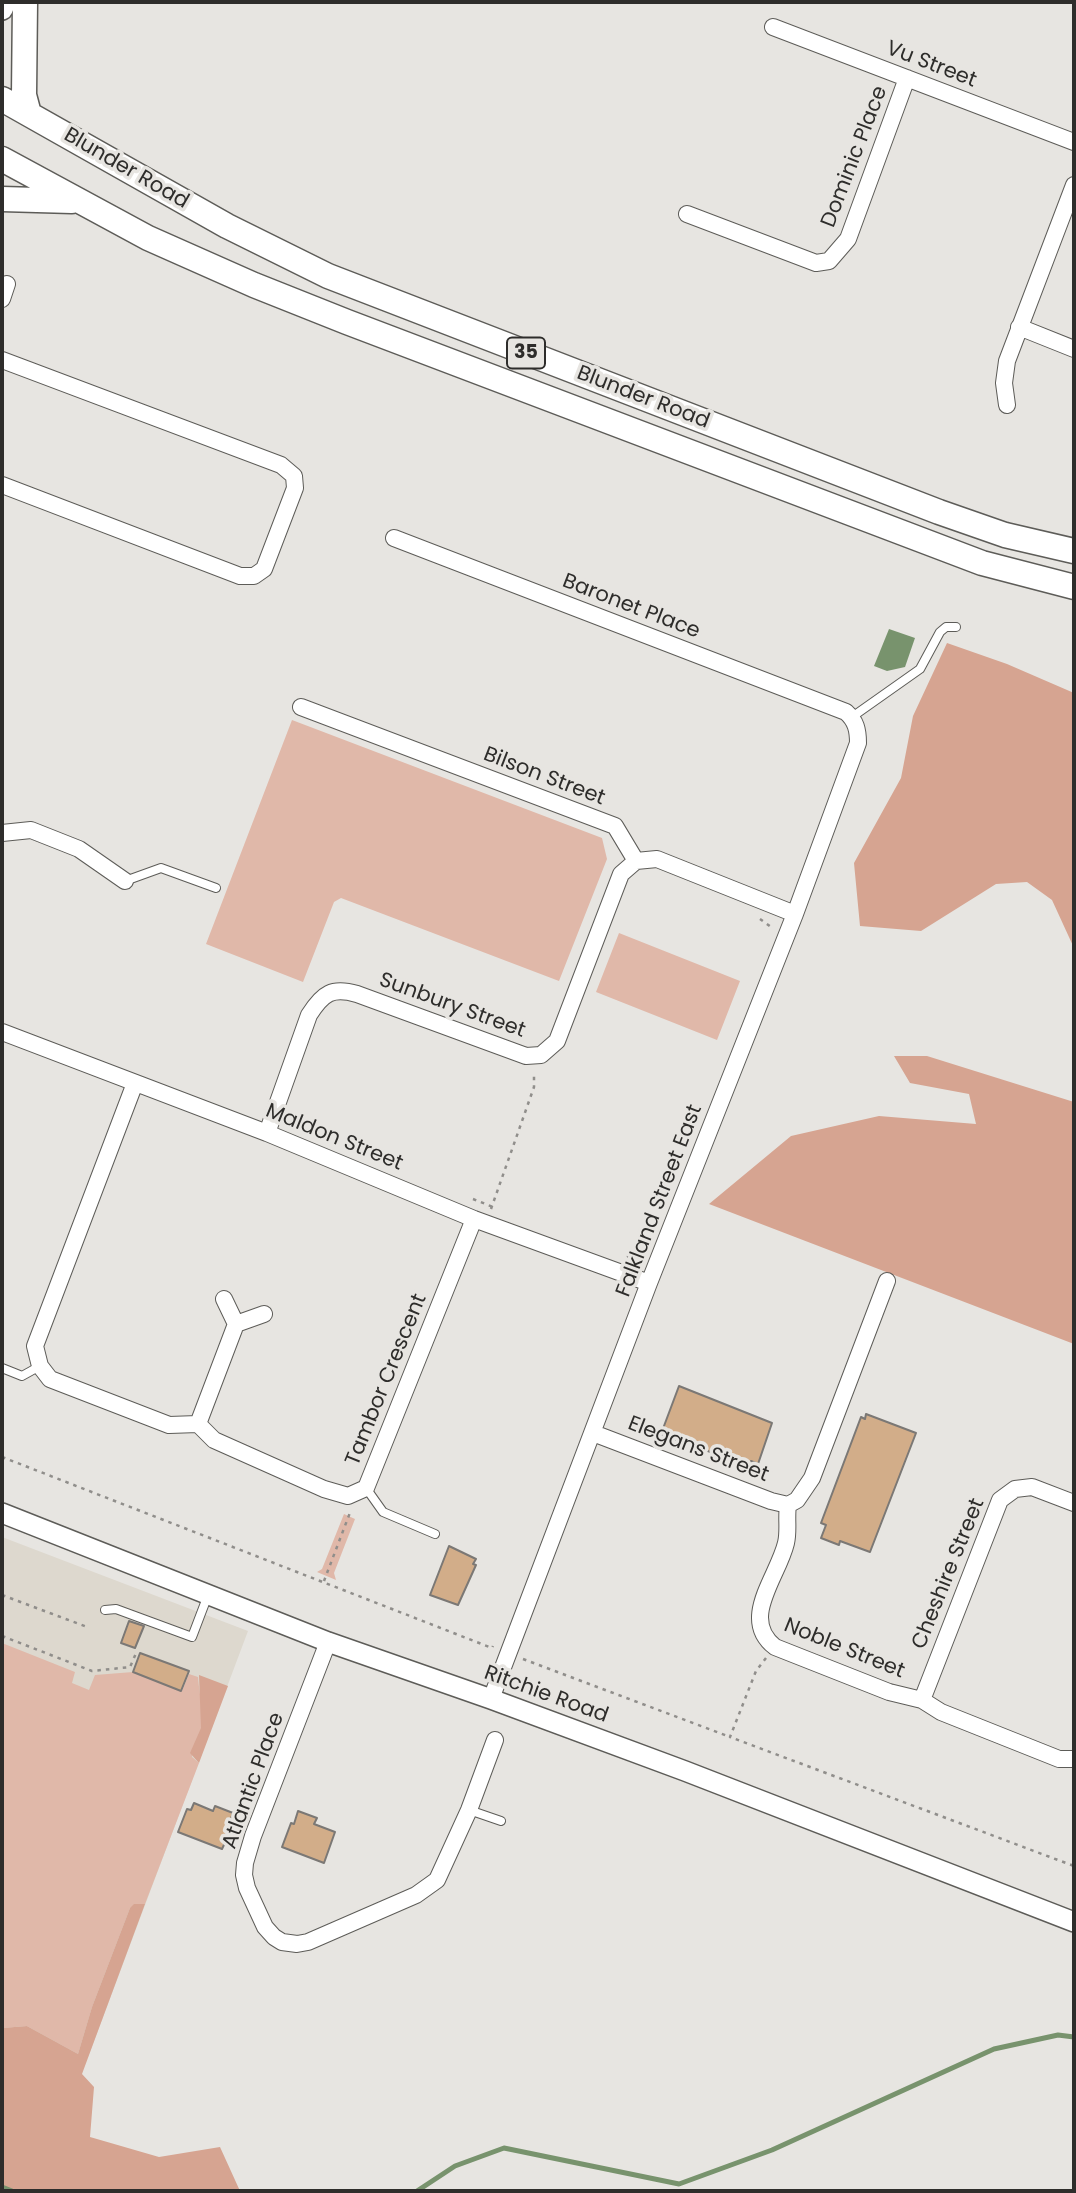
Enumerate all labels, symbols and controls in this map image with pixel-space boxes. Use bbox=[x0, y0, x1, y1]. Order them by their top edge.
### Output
street label: Vu Street bbox=[882, 36, 980, 94]
street label: Dominic Place bbox=[816, 83, 894, 231]
street label: Blunder Road bbox=[59, 123, 193, 215]
road number: 35 bbox=[507, 338, 545, 368]
street label: Blunder Road bbox=[573, 361, 713, 435]
street label: Baronet Place bbox=[559, 569, 703, 645]
street label: Bilson Street bbox=[480, 742, 608, 812]
street label: Sunbury Street bbox=[376, 968, 528, 1044]
street label: Maldon Street bbox=[262, 1099, 406, 1177]
street label: Falkland Street East bbox=[612, 1101, 708, 1301]
street label: Tambor Crescent bbox=[341, 1290, 433, 1470]
street label: Elegans Street bbox=[624, 1412, 772, 1488]
street label: Cheshire Street bbox=[907, 1495, 991, 1653]
street label: Noble Street bbox=[780, 1613, 908, 1685]
street label: Ritchie Road bbox=[481, 1661, 611, 1729]
street label: Atlantic Place bbox=[218, 1709, 290, 1853]

